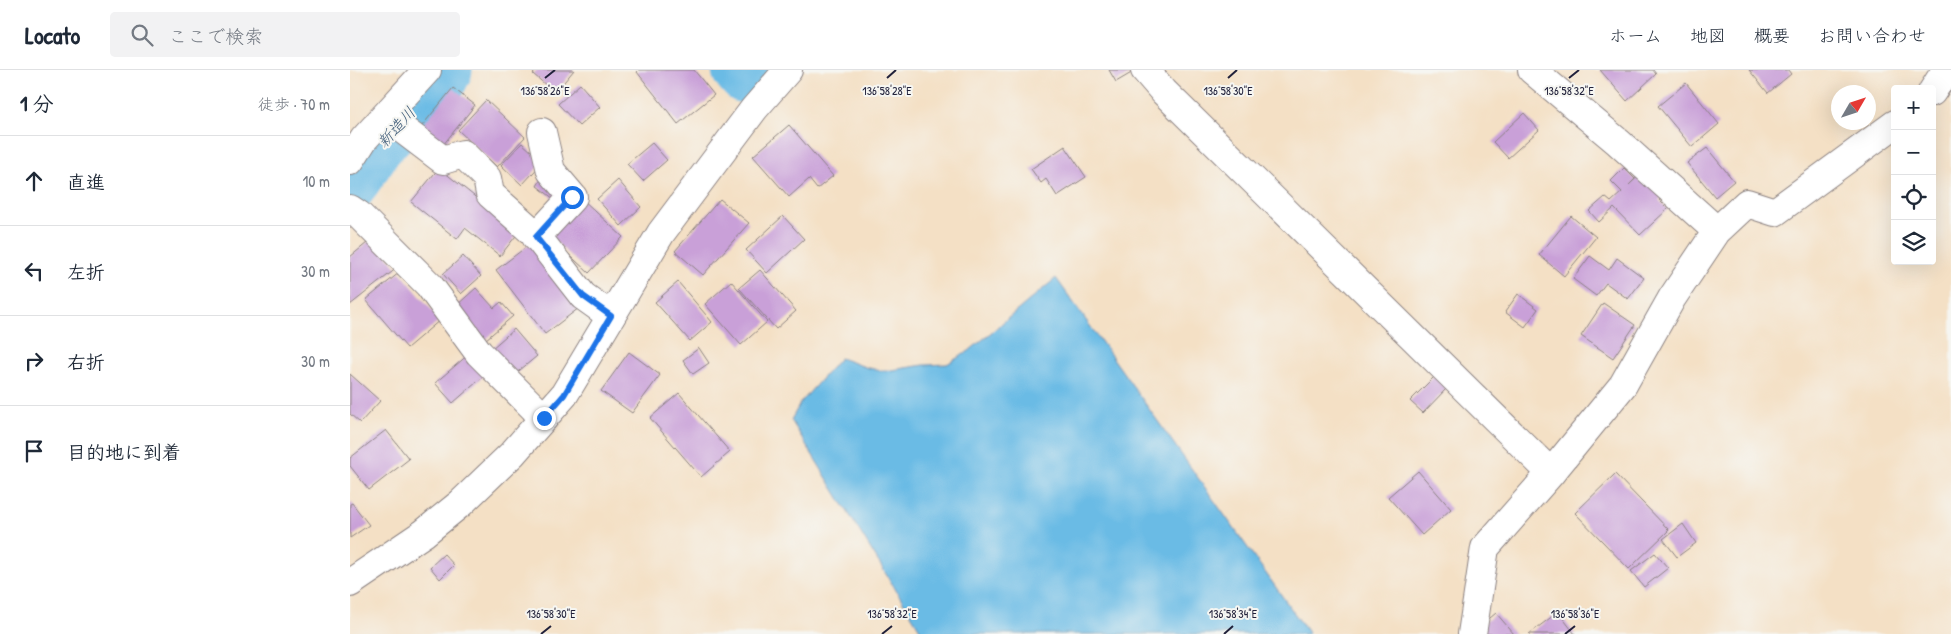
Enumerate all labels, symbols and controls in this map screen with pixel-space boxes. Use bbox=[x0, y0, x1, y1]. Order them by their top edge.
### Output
search box bbox=[110, 12, 460, 57]
text: Locato bbox=[25, 19, 80, 51]
icon: search bbox=[128, 21, 156, 49]
text: ここで検索 bbox=[168, 23, 263, 49]
text: ホーム bbox=[1609, 23, 1662, 48]
text: 地図 bbox=[1690, 23, 1726, 48]
text: 概要 bbox=[1754, 23, 1790, 48]
text: お問い合わせ bbox=[1818, 23, 1926, 48]
text: 136°58'26"E bbox=[521, 82, 570, 99]
text: 136°58'28"E bbox=[862, 82, 912, 99]
text: 136°58'30"E bbox=[1203, 82, 1253, 99]
text: 136°58'32"E bbox=[1544, 82, 1594, 99]
north arrow bbox=[1831, 85, 1876, 130]
map controls bbox=[1891, 85, 1936, 265]
button: + bbox=[1891, 85, 1936, 130]
text: 1 分 bbox=[20, 89, 53, 118]
text: 徒歩 · 70 m bbox=[258, 93, 330, 115]
water label: 新造川 bbox=[372, 102, 420, 152]
button: − bbox=[1891, 130, 1936, 175]
icon: ahead bbox=[20, 167, 48, 195]
text: 直進 bbox=[67, 169, 105, 195]
text: 10 m bbox=[302, 170, 330, 192]
button: locate bbox=[1891, 175, 1936, 220]
route start bbox=[561, 186, 584, 209]
button: layers bbox=[1891, 220, 1936, 265]
icon: left bbox=[20, 257, 48, 285]
text: 左折 bbox=[67, 259, 105, 285]
text: 30 m bbox=[301, 260, 330, 282]
icon: right bbox=[20, 347, 48, 375]
text: 右折 bbox=[67, 349, 105, 375]
text: 30 m bbox=[301, 350, 330, 372]
route end bbox=[533, 407, 556, 430]
icon: arrive bbox=[20, 437, 48, 465]
text: 目的地に到着 bbox=[67, 439, 181, 465]
text: 136°58'30"E bbox=[526, 605, 576, 622]
text: 136°58'32"E bbox=[867, 605, 917, 622]
text: 136°58'34"E bbox=[1209, 605, 1258, 622]
text: 136°58'36"E bbox=[1551, 605, 1600, 622]

